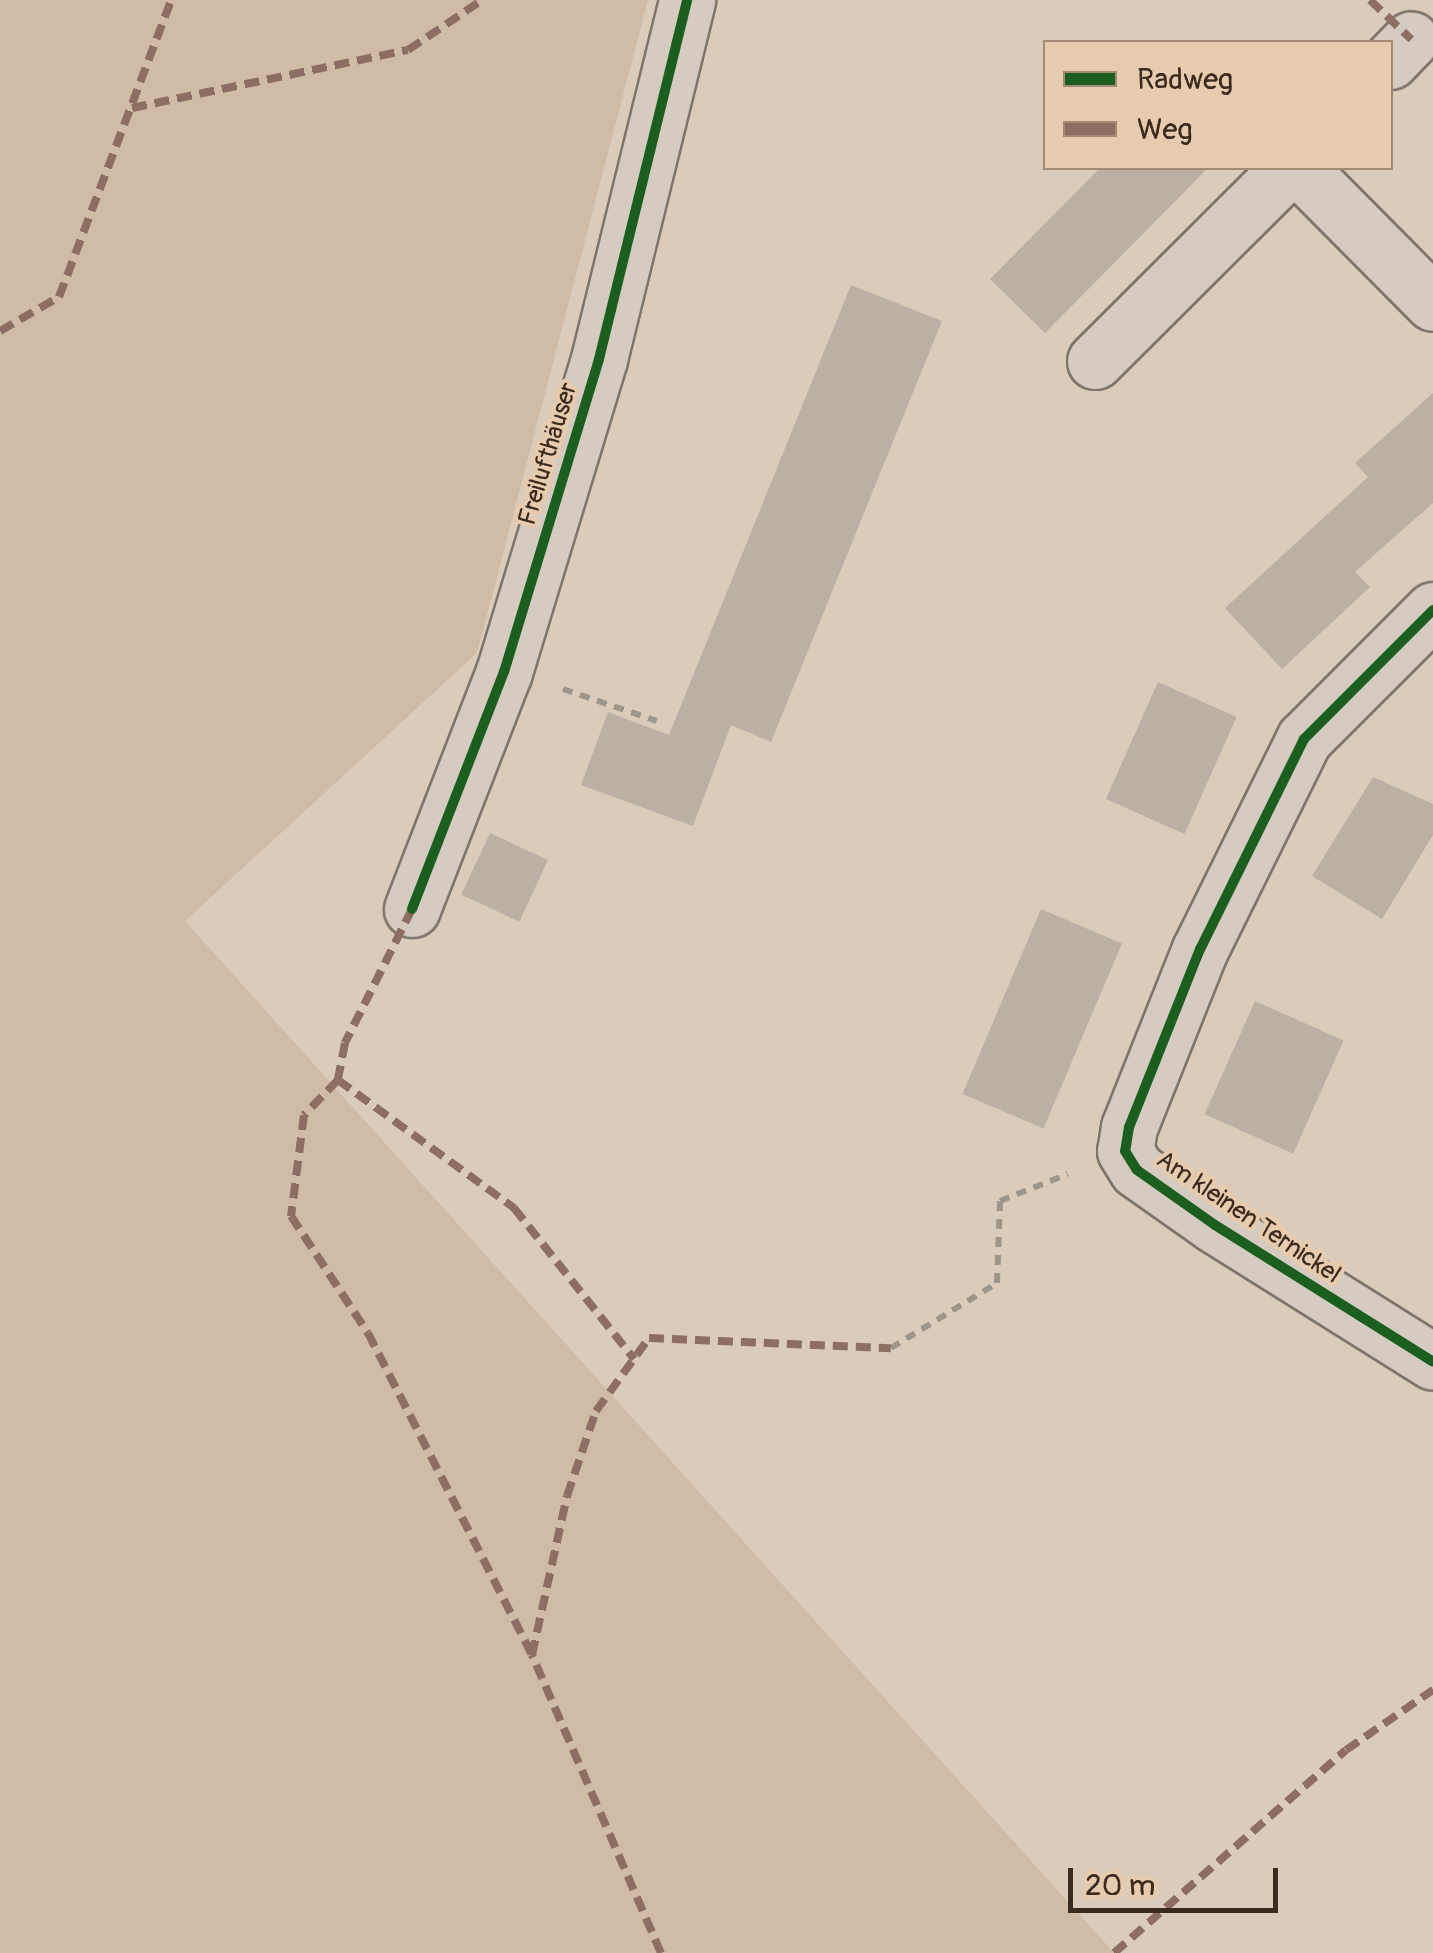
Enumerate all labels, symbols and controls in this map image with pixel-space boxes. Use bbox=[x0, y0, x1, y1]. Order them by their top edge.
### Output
legend bbox=[1043, 40, 1393, 170]
text: Radweg bbox=[1137, 61, 1233, 98]
text: Weg bbox=[1137, 111, 1193, 148]
street label: Freilufthäuser bbox=[513, 379, 585, 529]
street label: Am kleinen Ternickel bbox=[1150, 1145, 1346, 1291]
scale bar bbox=[1073, 1848, 1283, 1910]
text: 20 m bbox=[1085, 1867, 1155, 1904]

